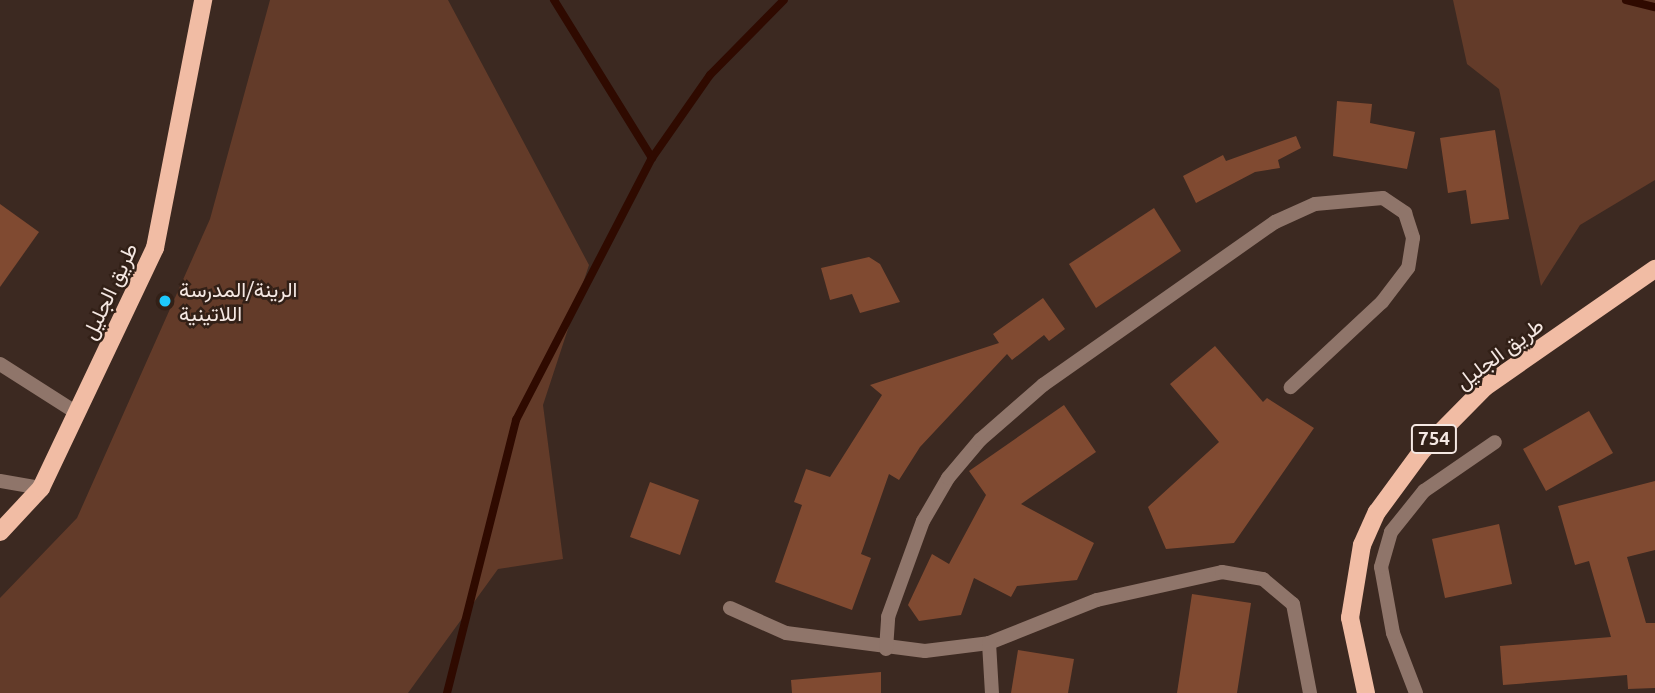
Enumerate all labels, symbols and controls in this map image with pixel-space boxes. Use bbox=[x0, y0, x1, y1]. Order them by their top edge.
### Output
street label: طريق الجليل bbox=[76, 239, 142, 343]
place label: الرينة/المدرسة اللاتينية bbox=[179, 276, 297, 326]
marker: الرينة/المدرسة اللاتينية bbox=[157, 293, 173, 309]
street label: طريق الجليل bbox=[1450, 312, 1548, 394]
road number: 754 bbox=[1410, 424, 1458, 454]

